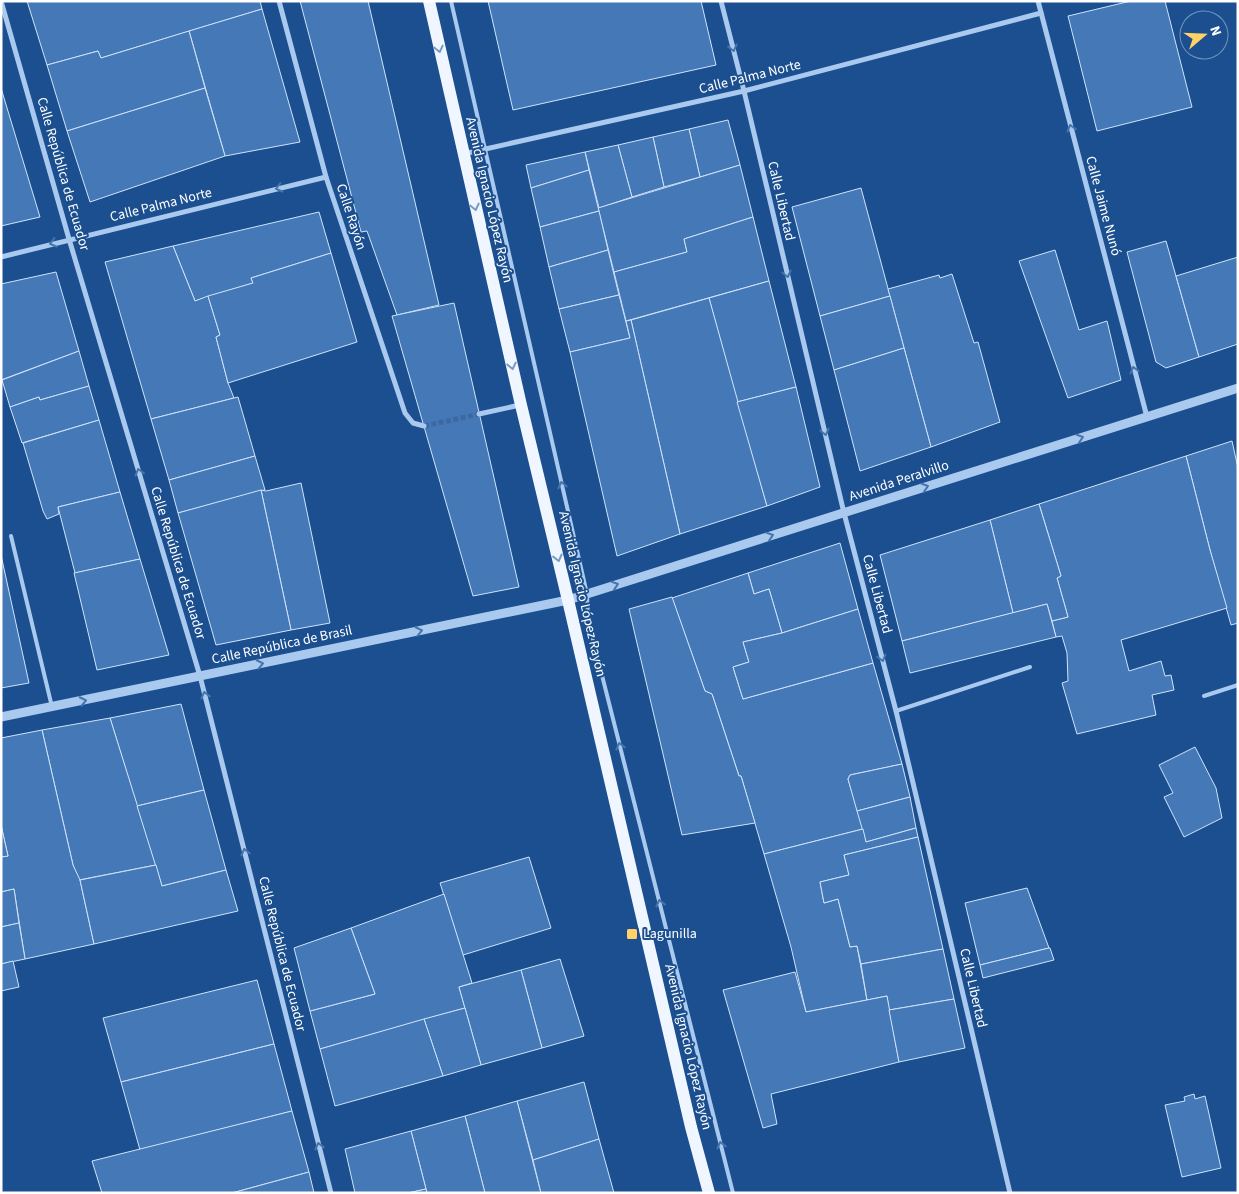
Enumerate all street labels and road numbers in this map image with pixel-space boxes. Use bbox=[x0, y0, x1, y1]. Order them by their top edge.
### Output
street label: Calle Palma Norte bbox=[697, 55, 803, 99]
street label: Calle República de Ecuador bbox=[31, 95, 95, 253]
street label: Avenida Ignacio López Rayón bbox=[460, 115, 518, 285]
street label: Calle Jaime Nunó bbox=[1080, 154, 1126, 258]
street label: Calle Libertad bbox=[762, 159, 800, 243]
street label: Calle Rayón bbox=[331, 181, 371, 253]
street label: Calle Palma Norte bbox=[108, 183, 214, 227]
street label: Avenida Peralvillo bbox=[846, 455, 952, 507]
street label: Calle República de Ecuador bbox=[145, 484, 211, 642]
street label: Avenida Ignacio López Rayón bbox=[553, 509, 611, 679]
street label: Calle Libertad bbox=[857, 552, 897, 636]
street label: Calle República de Brasil bbox=[210, 620, 355, 670]
street label: Calle República de Ecuador bbox=[253, 874, 311, 1034]
street label: Calle Libertad bbox=[954, 946, 992, 1030]
street label: Avenida Ignacio López Rayón bbox=[659, 962, 717, 1132]

